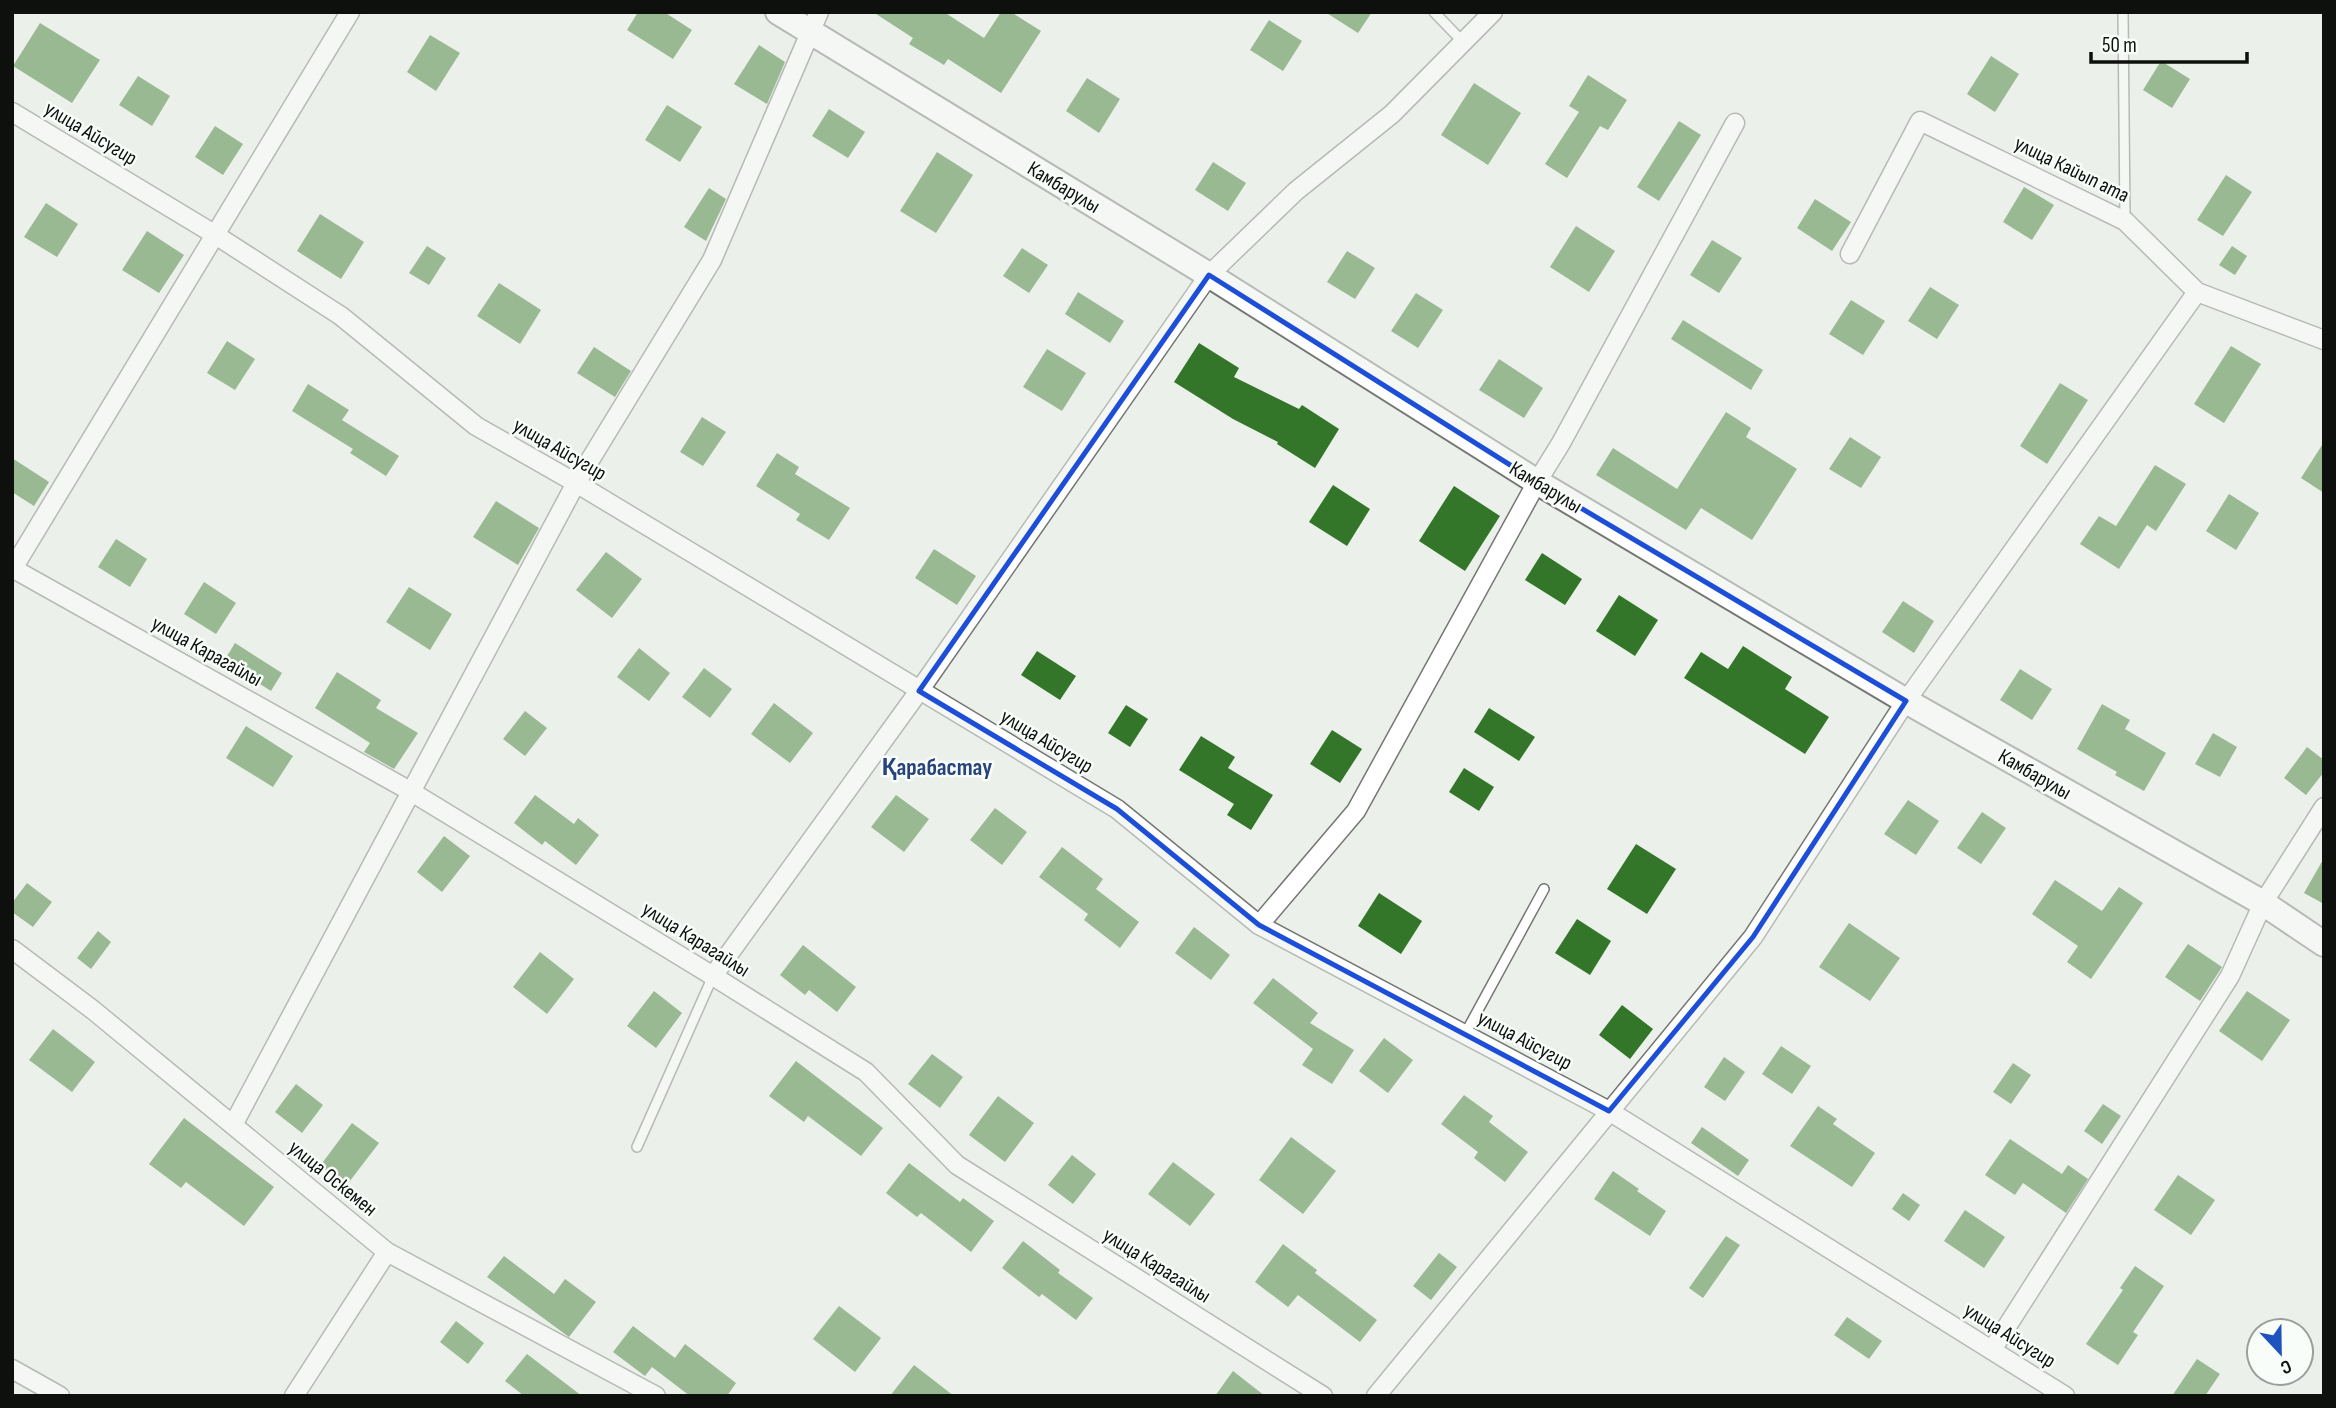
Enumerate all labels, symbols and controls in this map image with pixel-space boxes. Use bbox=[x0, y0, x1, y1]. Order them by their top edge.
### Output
scale bar bbox=[2091, 21, 2247, 65]
text: 50 m bbox=[2102, 33, 2137, 58]
street label: улица Айсугир bbox=[40, 96, 142, 171]
street label: улица Кайып ата bbox=[2010, 131, 2133, 208]
street label: Камбарулы bbox=[1023, 156, 1105, 219]
street label: улица Айсугир bbox=[509, 413, 611, 486]
street label: Камбарулы bbox=[1505, 456, 1587, 519]
street label: улица Карагайлы bbox=[147, 611, 266, 692]
street label: улица Айсугир bbox=[996, 704, 1098, 779]
street label: Камбарулы bbox=[1994, 744, 2076, 805]
district label: Қарабастау bbox=[882, 753, 992, 782]
street label: улица Карагайлы bbox=[637, 896, 754, 982]
street label: улица Айсугир bbox=[1473, 1005, 1576, 1076]
street label: улица Оскемен bbox=[283, 1135, 382, 1222]
street label: улица Карагайлы bbox=[1098, 1222, 1215, 1308]
street label: улица Айсугир bbox=[1959, 1297, 2060, 1373]
north arrow bbox=[2245, 1317, 2315, 1387]
text: С bbox=[2277, 1354, 2295, 1379]

